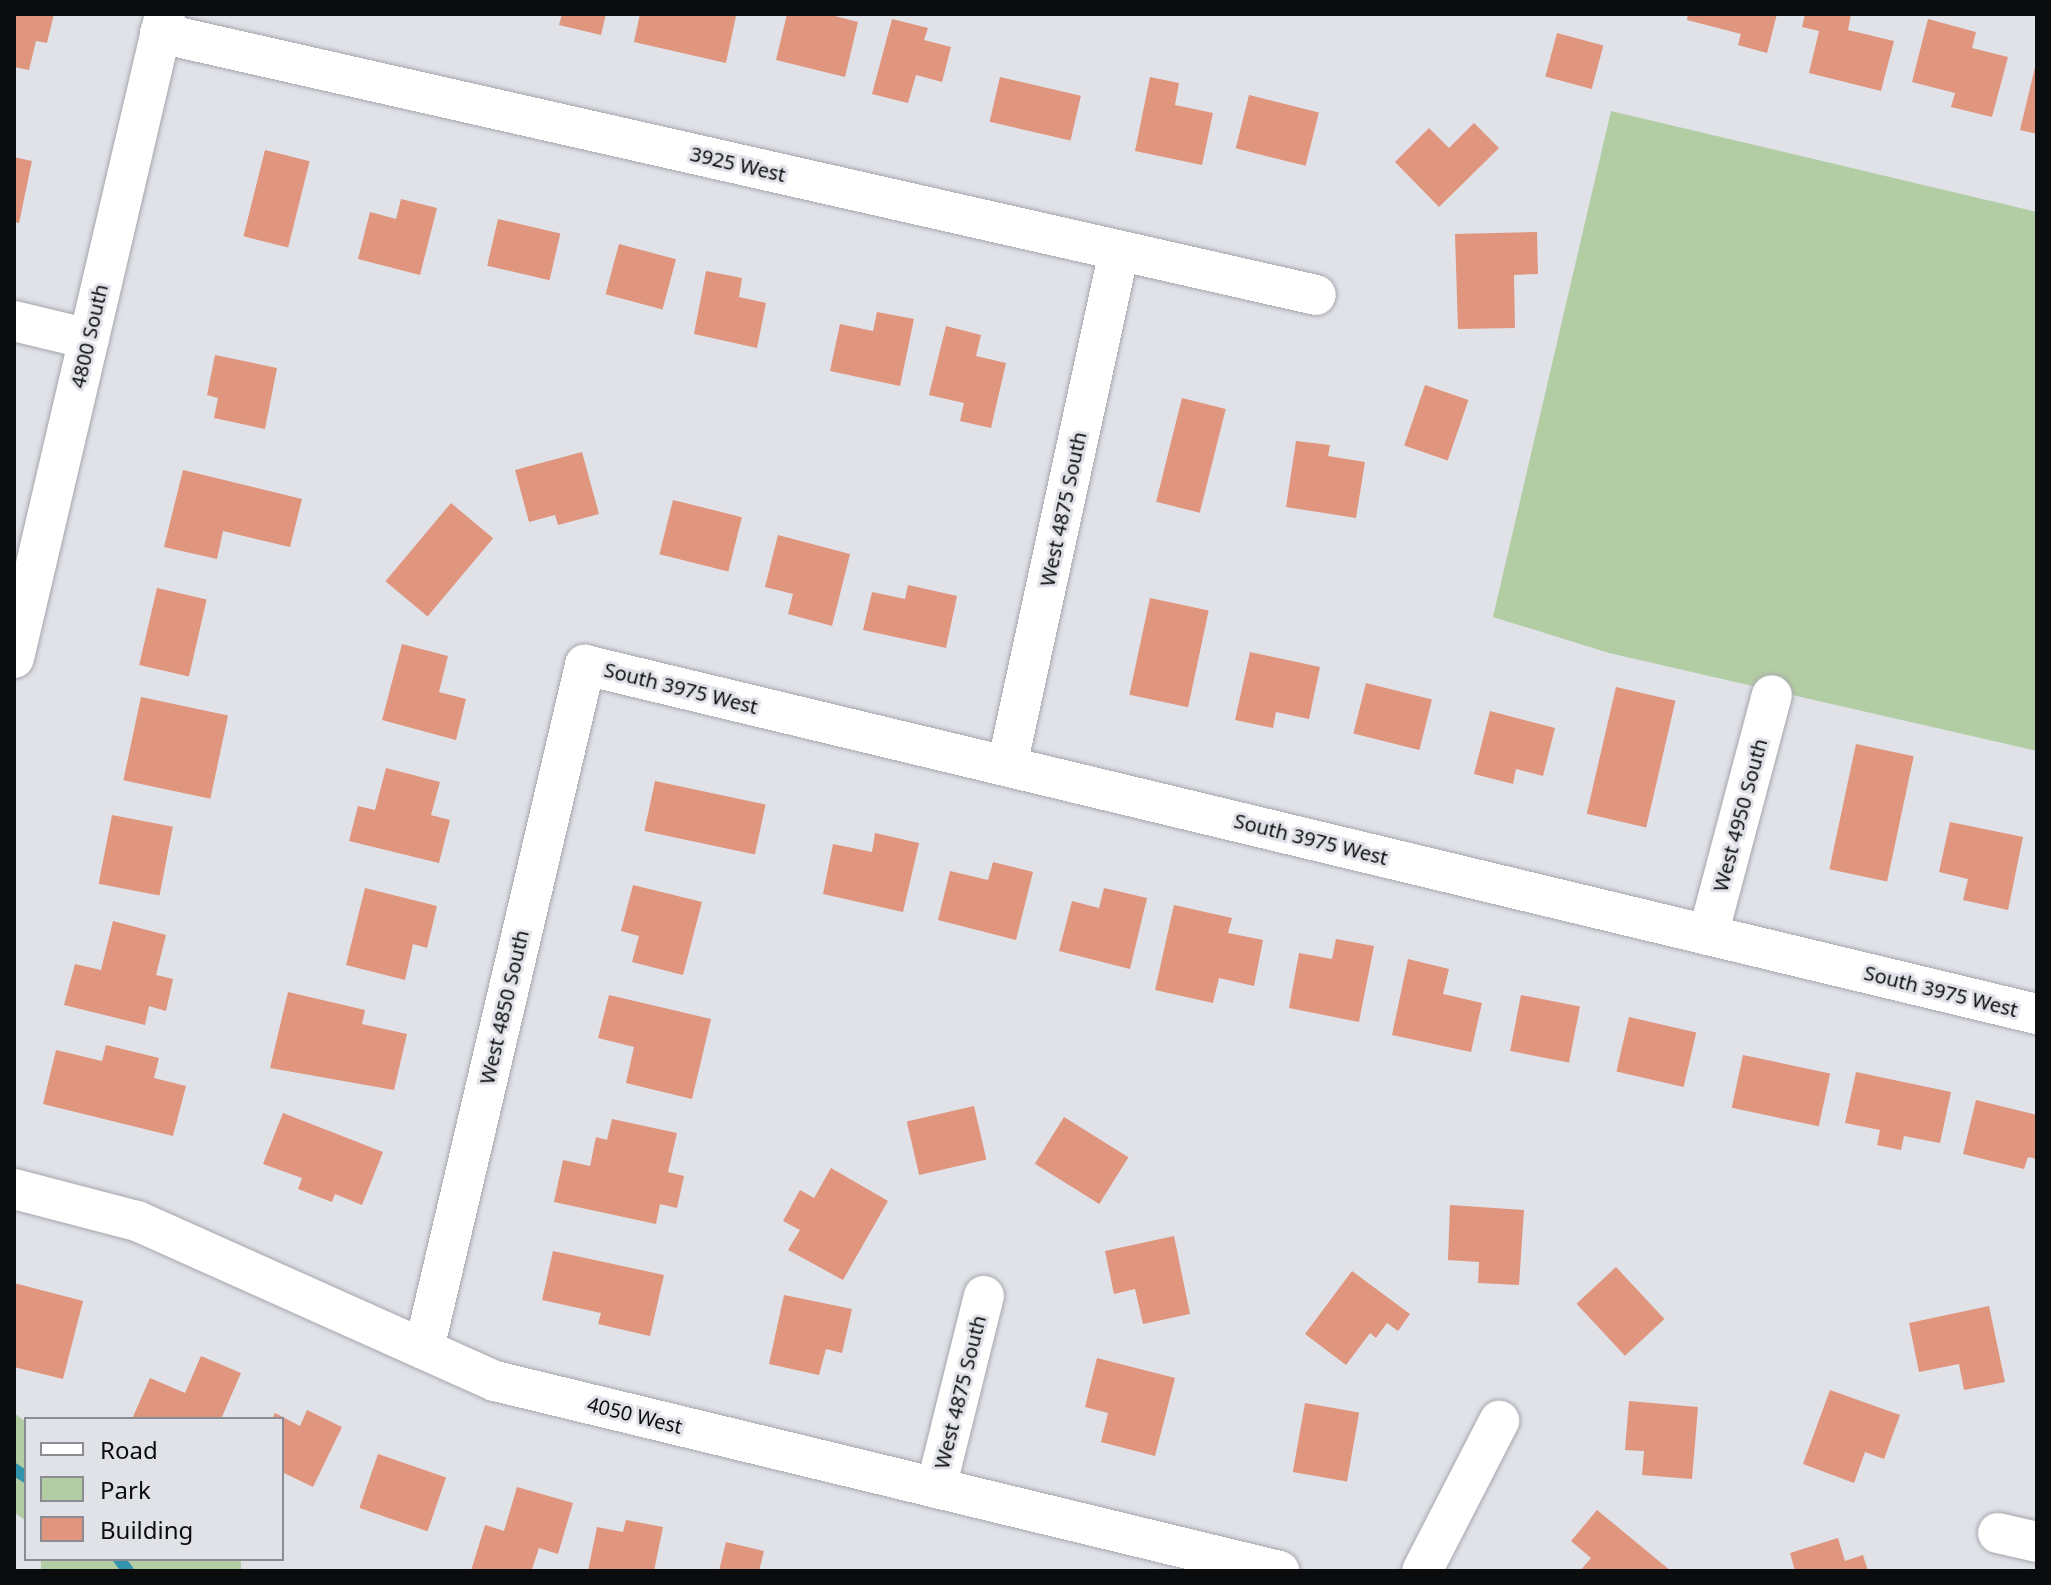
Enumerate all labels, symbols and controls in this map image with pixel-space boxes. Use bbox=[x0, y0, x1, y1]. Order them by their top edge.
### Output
street label: 3925 West bbox=[688, 141, 788, 187]
street label: 4800 South bbox=[65, 282, 113, 390]
street label: West 4875 South bbox=[1035, 429, 1091, 589]
street label: South 3975 West bbox=[602, 657, 760, 719]
street label: West 4950 South bbox=[1708, 736, 1772, 894]
street label: South 3975 West bbox=[1232, 808, 1390, 870]
street label: West 4850 South bbox=[475, 928, 533, 1086]
street label: South 3975 West bbox=[1862, 960, 2020, 1022]
street label: West 4875 South bbox=[929, 1313, 991, 1471]
street label: 4050 West bbox=[585, 1392, 685, 1438]
legend bbox=[24, 1417, 284, 1561]
text: Road bbox=[100, 1433, 158, 1466]
text: Park bbox=[100, 1473, 151, 1506]
text: Building bbox=[100, 1513, 193, 1546]

